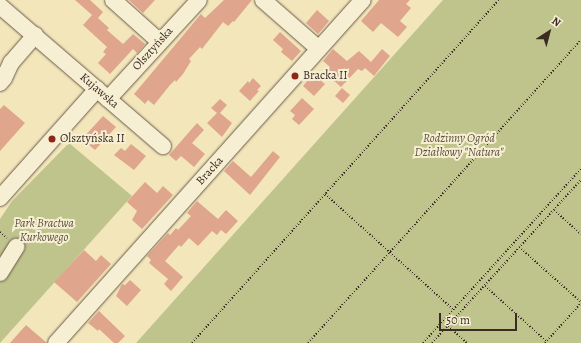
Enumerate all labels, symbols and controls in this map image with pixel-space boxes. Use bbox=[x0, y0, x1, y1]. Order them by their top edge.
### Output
north arrow bbox=[529, 12, 569, 52]
text: N bbox=[549, 13, 564, 30]
street label: Olsztyńska bbox=[130, 24, 176, 74]
place label: Bracka II bbox=[303, 69, 348, 83]
street label: Kujawska bbox=[77, 70, 121, 112]
marker: Bracka II bbox=[290, 71, 300, 81]
place label: Olsztyńska II bbox=[60, 132, 125, 146]
park label: Rodzinny Ogród Działkowy "Natura" bbox=[415, 132, 503, 160]
marker: Olsztyńska II bbox=[47, 134, 57, 144]
street label: Bracka bbox=[193, 154, 227, 188]
park label: Park Bractwa Kurkowego bbox=[14, 217, 74, 245]
scale bar bbox=[441, 305, 519, 331]
text: 50 m bbox=[446, 312, 470, 328]

